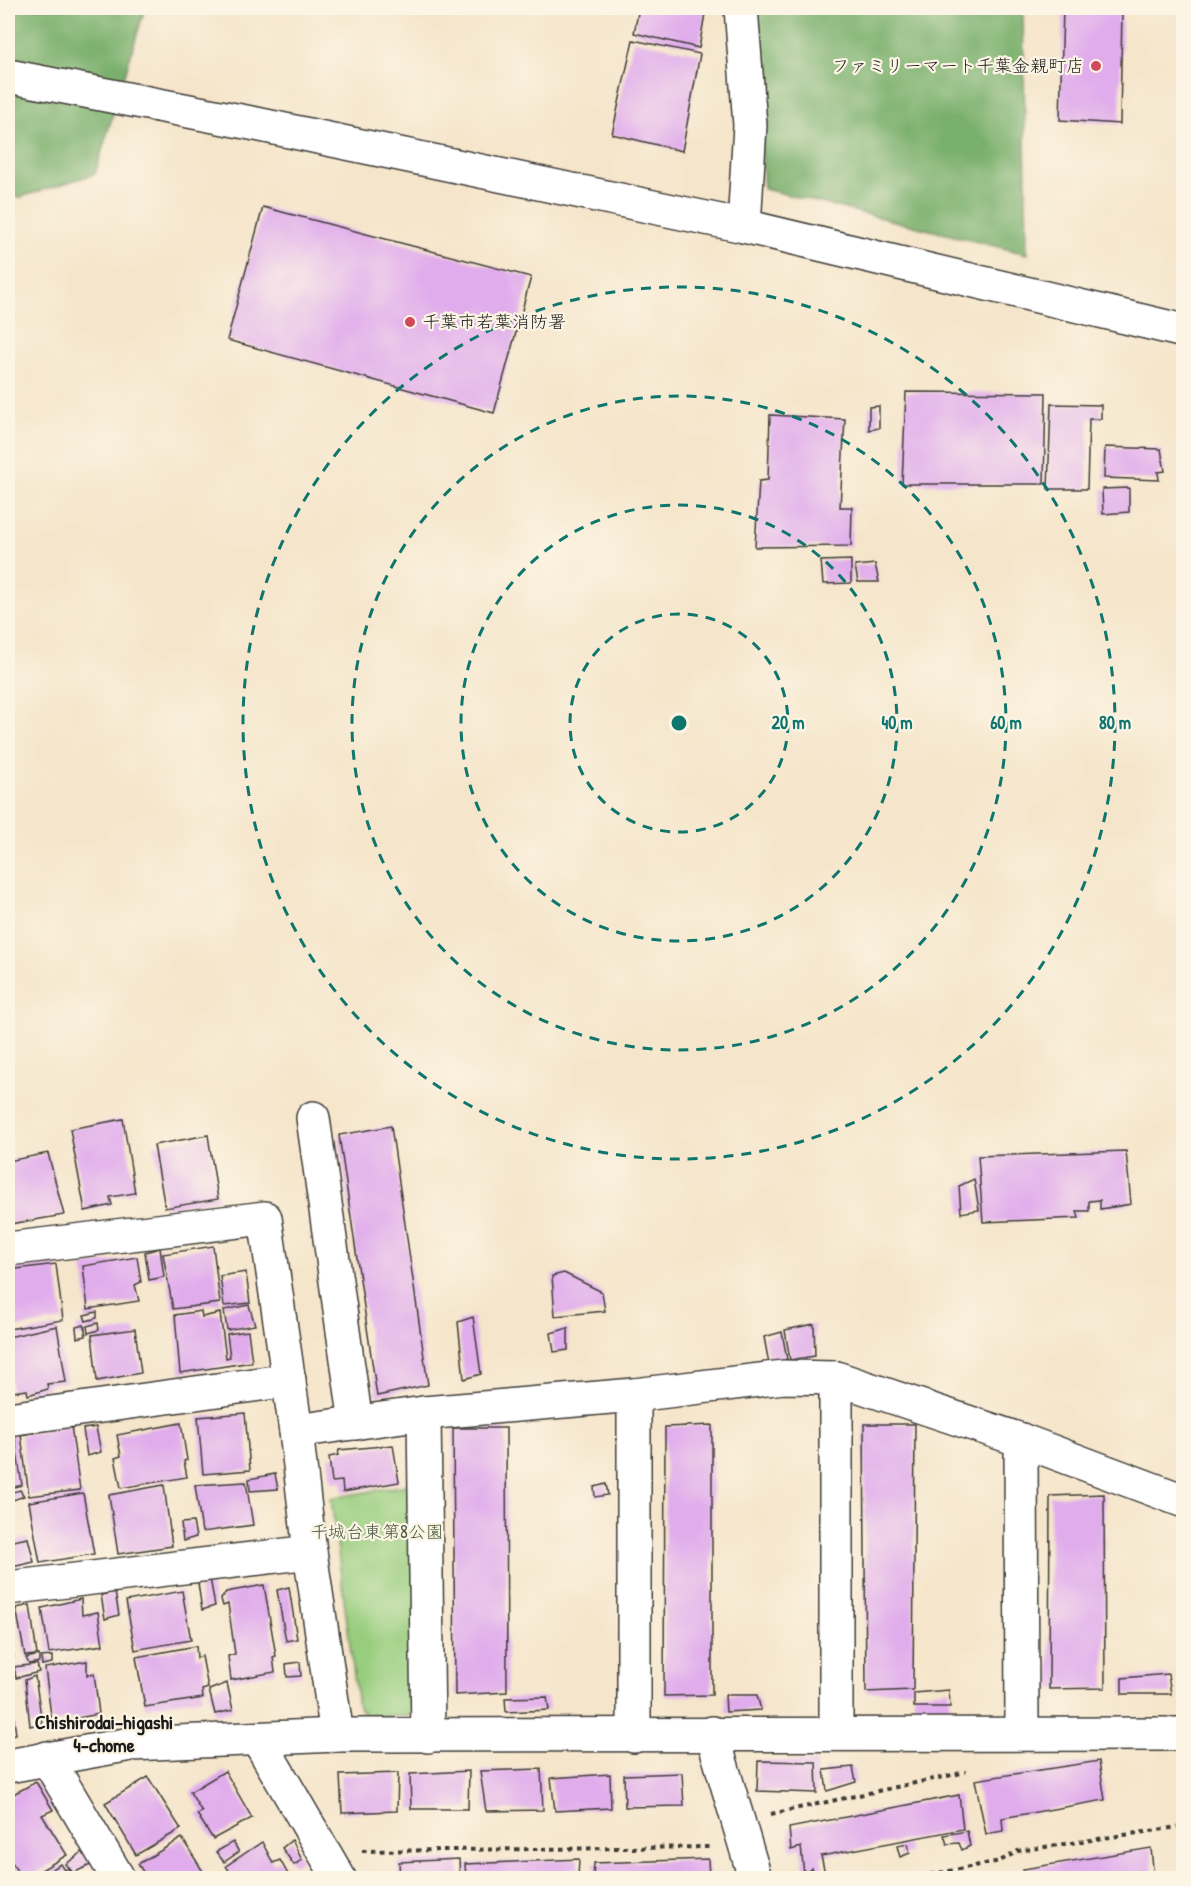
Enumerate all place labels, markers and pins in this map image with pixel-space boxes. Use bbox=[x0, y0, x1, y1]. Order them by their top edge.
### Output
place label: ファミリーマート千葉金親町店 bbox=[832, 53, 1084, 78]
marker: ファミリーマート千葉金親町店 bbox=[1089, 59, 1103, 73]
place label: 千葉市若葉消防署 bbox=[422, 309, 566, 334]
marker: 千葉市若葉消防署 bbox=[403, 315, 417, 329]
centre of rings bbox=[669, 713, 689, 733]

